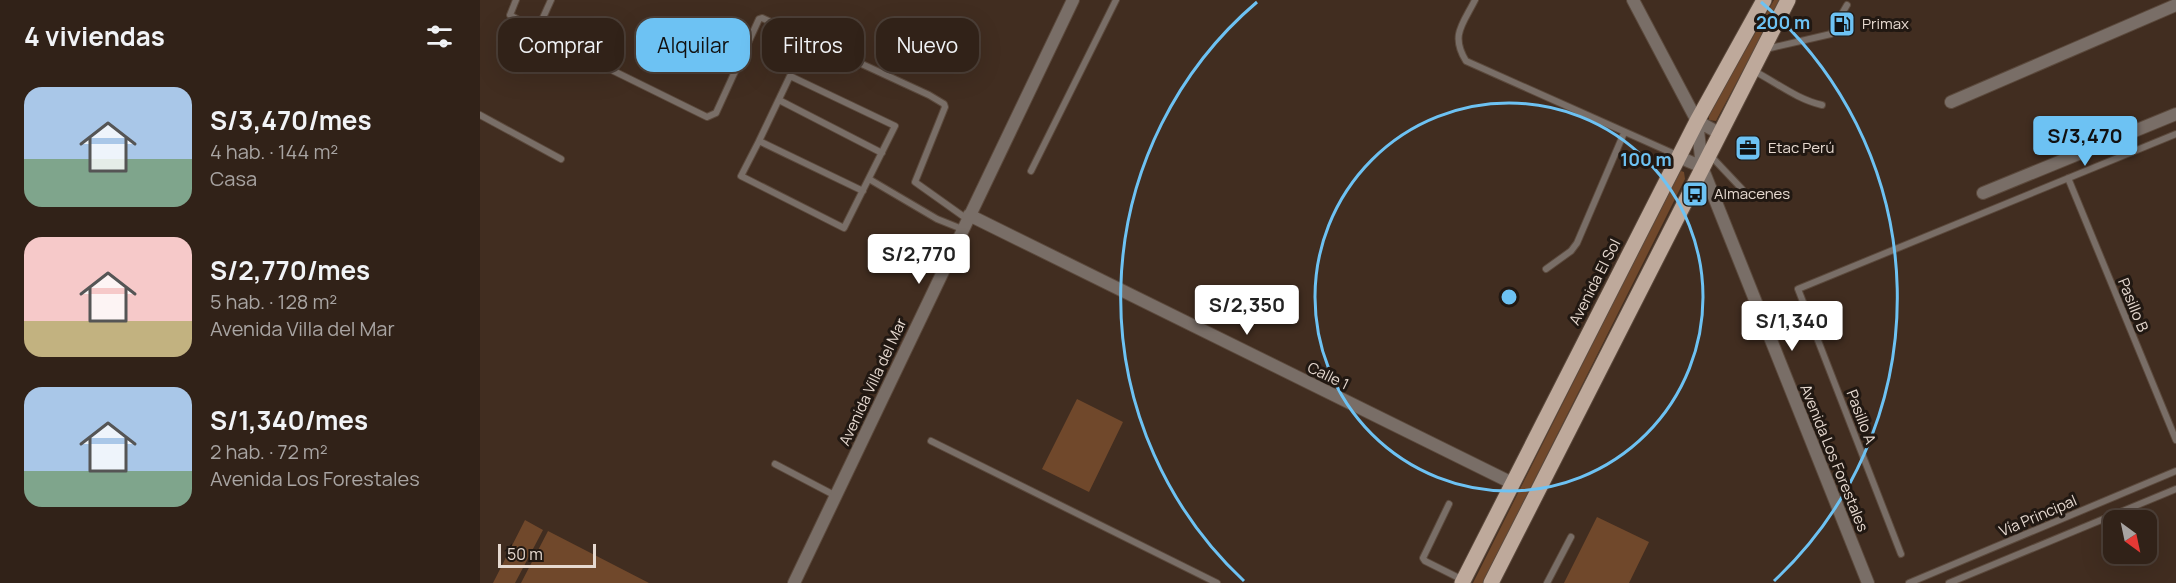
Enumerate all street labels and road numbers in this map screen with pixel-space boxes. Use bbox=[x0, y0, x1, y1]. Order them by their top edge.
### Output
street label: Avenida El Sol bbox=[1564, 235, 1625, 328]
street label: Pasillo B bbox=[2113, 275, 2154, 335]
street label: Avenida Villa del Mar bbox=[834, 314, 912, 449]
street label: Calle 1 bbox=[1304, 357, 1352, 395]
street label: Avenida Los Forestales bbox=[1795, 381, 1874, 535]
street label: Pasillo A bbox=[1841, 387, 1882, 448]
street label: Vía Principal bbox=[1996, 490, 2080, 541]

